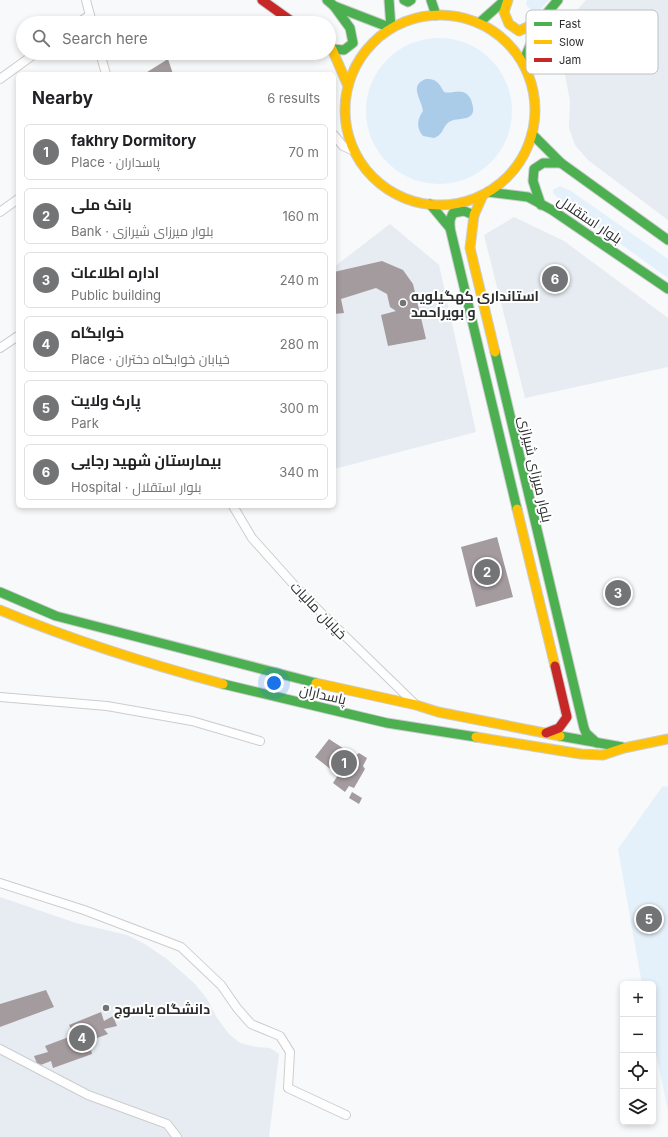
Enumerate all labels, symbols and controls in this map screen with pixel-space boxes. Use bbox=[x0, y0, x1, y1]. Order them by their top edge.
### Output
legend bbox=[526, 10, 658, 74]
search box bbox=[16, 16, 336, 60]
text: Fast bbox=[559, 17, 581, 31]
icon: search bbox=[30, 27, 52, 49]
text: Search here bbox=[62, 29, 148, 48]
text: Slow bbox=[559, 35, 584, 49]
text: Jam bbox=[559, 53, 581, 67]
text: Nearby bbox=[32, 88, 93, 108]
text: 6 results bbox=[267, 90, 320, 106]
text: fakhry Dormitory bbox=[71, 131, 196, 150]
text: 1 bbox=[43, 144, 49, 160]
text: 70 m bbox=[289, 144, 319, 160]
text: Place · پاسداران bbox=[71, 154, 160, 170]
street label: بلوار استقلال bbox=[554, 191, 626, 248]
text: بانک ملی bbox=[71, 195, 132, 214]
text: 2 bbox=[42, 208, 50, 224]
text: 160 m bbox=[282, 208, 319, 224]
text: Bank · بلوار میرزای شیرازی bbox=[71, 223, 214, 239]
text: اداره اطلاعات bbox=[71, 263, 159, 282]
pin: 6 bbox=[542, 264, 568, 294]
text: 3 bbox=[42, 272, 50, 288]
text: 240 m bbox=[280, 272, 319, 288]
text: Public building bbox=[71, 287, 161, 303]
place label: استانداری کهگیلویه و بویراحمد bbox=[411, 287, 539, 321]
marker: استانداری کهگیلویه و بویراحمد bbox=[398, 298, 408, 308]
text: خوابگاه bbox=[71, 323, 124, 342]
text: 4 bbox=[42, 336, 50, 352]
text: 280 m bbox=[280, 336, 319, 352]
text: Place · خیابان خوابگاه دختران bbox=[71, 351, 230, 367]
text: پارک ولایت bbox=[71, 391, 141, 410]
text: 5 bbox=[42, 400, 50, 416]
text: 300 m bbox=[280, 400, 319, 416]
street label: بلوار میرزای شیرازی bbox=[515, 414, 557, 524]
text: Park bbox=[71, 415, 99, 431]
text: بیمارستان شهید رجایی bbox=[71, 451, 221, 470]
text: 6 bbox=[42, 464, 50, 480]
text: 340 m bbox=[279, 464, 319, 480]
text: Hospital · بلوار استقلال bbox=[71, 479, 202, 495]
pin: 2 bbox=[474, 557, 500, 587]
street label: خیابان مالیات bbox=[287, 578, 351, 642]
pin: 3 bbox=[605, 578, 631, 608]
your location bbox=[264, 673, 284, 693]
street label: پاسداران bbox=[298, 680, 348, 710]
pin: 1 bbox=[331, 748, 357, 778]
pin: 5 bbox=[636, 904, 662, 934]
map controls bbox=[620, 981, 656, 1125]
button: + bbox=[620, 981, 656, 1017]
place label: دانشگاه یاسوج bbox=[114, 1000, 210, 1019]
marker: دانشگاه یاسوج bbox=[101, 1003, 111, 1013]
button: − bbox=[620, 1017, 656, 1053]
pin: 4 bbox=[69, 1023, 95, 1053]
button: locate bbox=[620, 1053, 656, 1089]
button: layers bbox=[620, 1089, 656, 1125]

